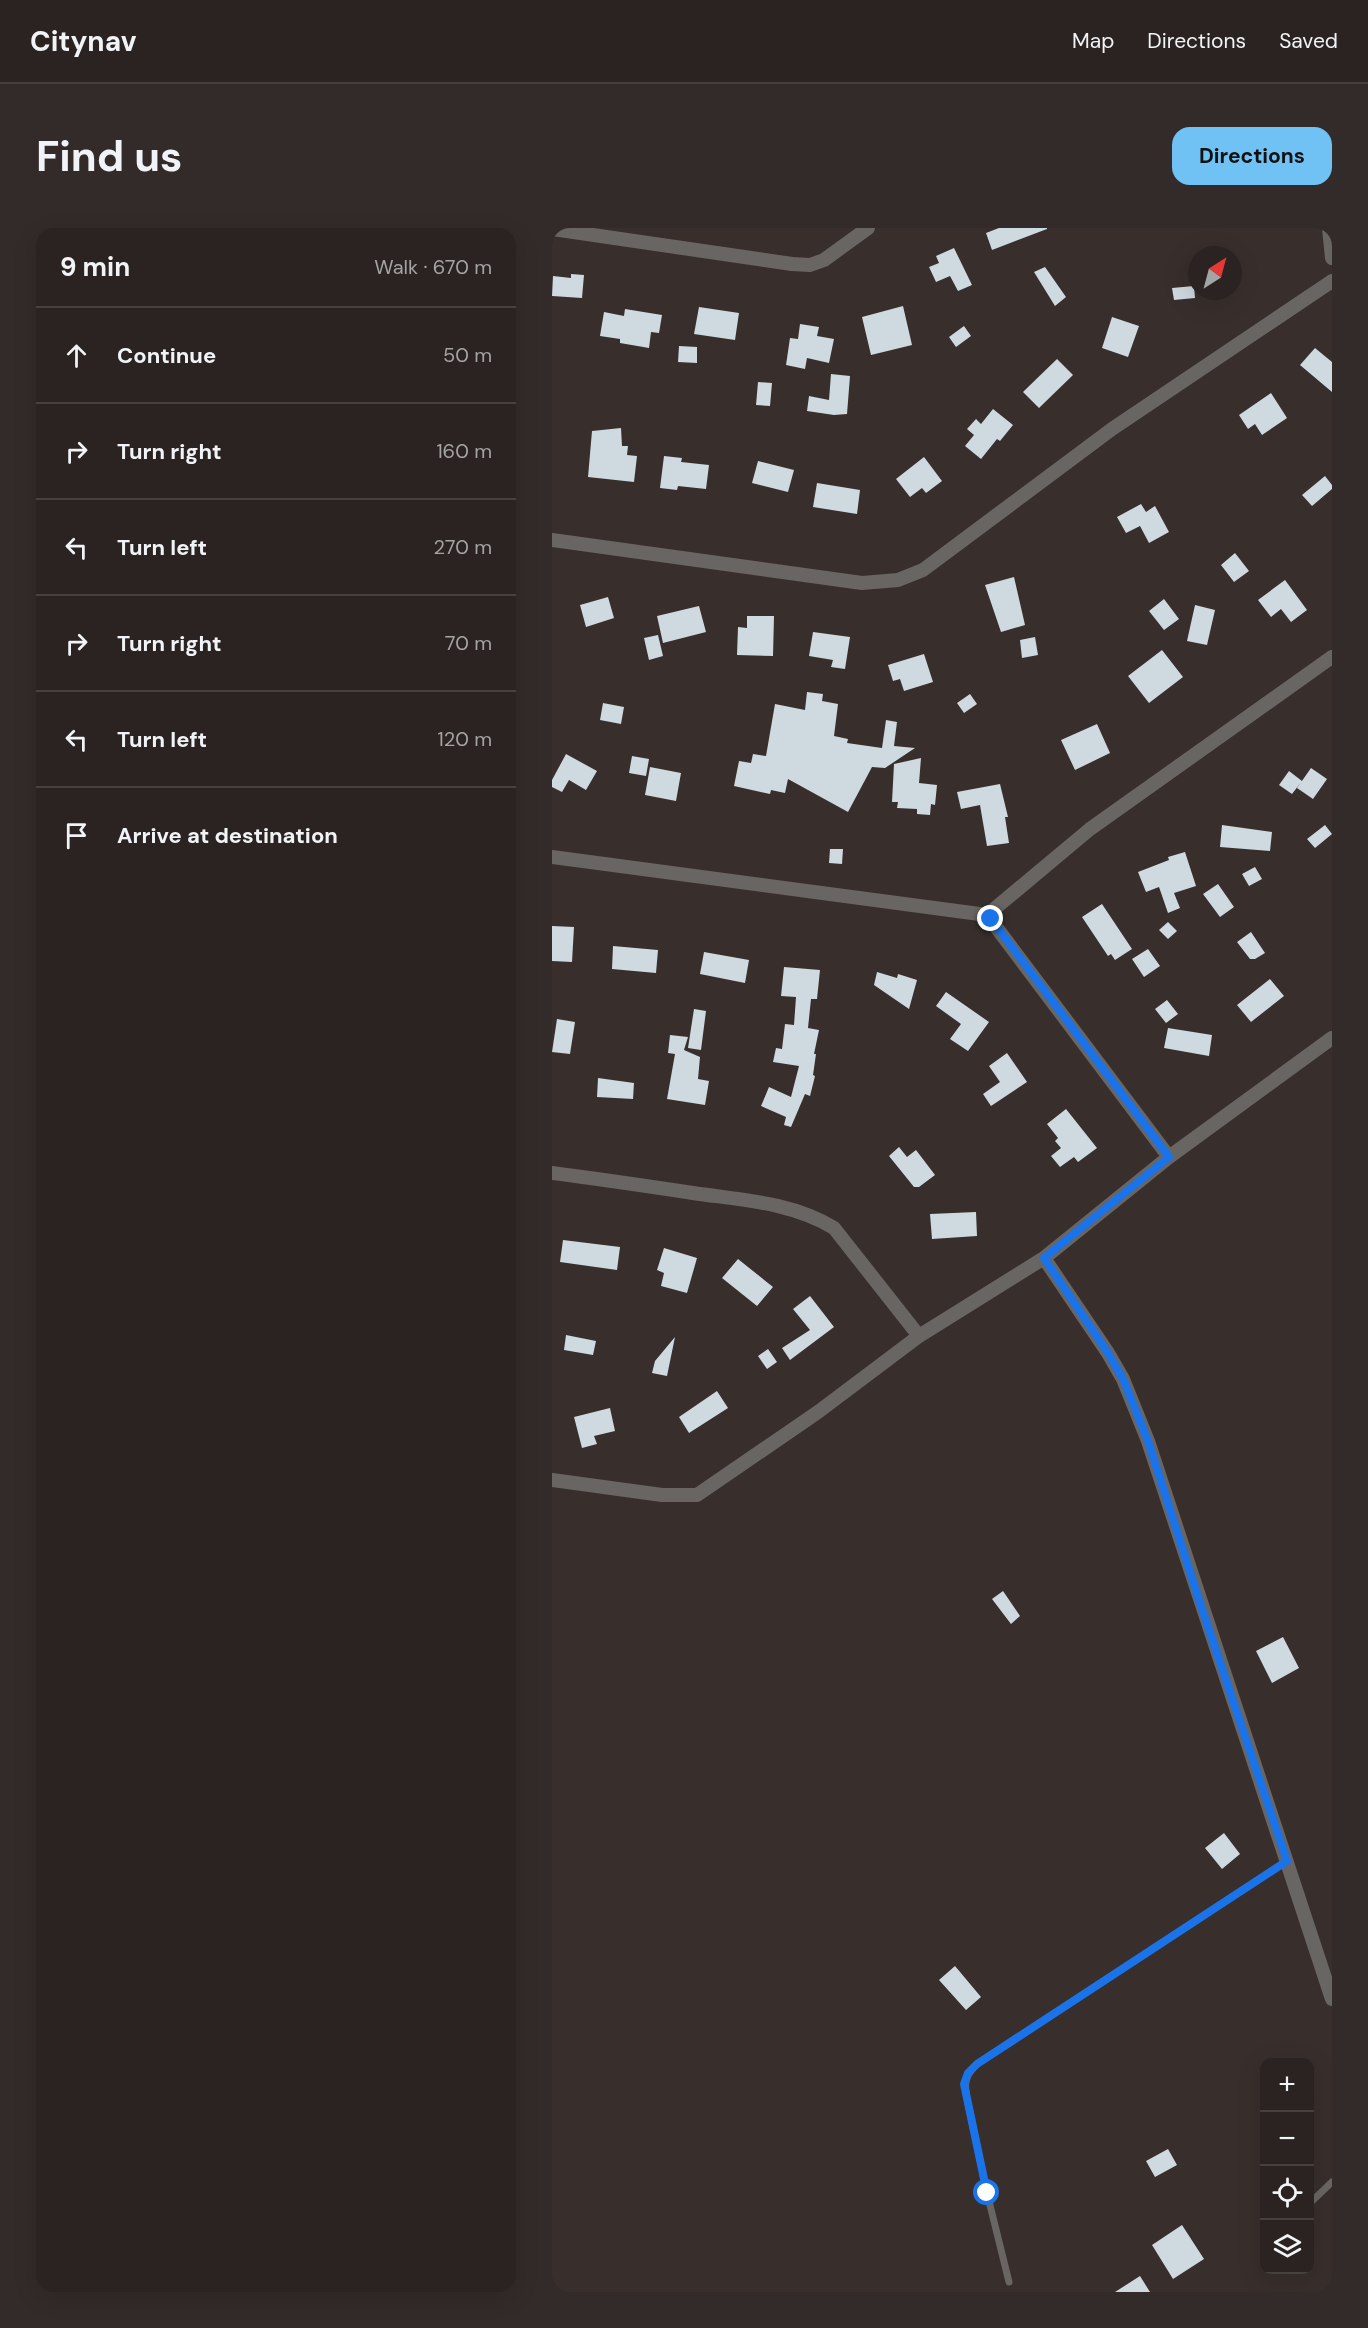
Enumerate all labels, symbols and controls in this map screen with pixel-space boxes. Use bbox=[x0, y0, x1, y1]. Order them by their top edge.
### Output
text: Citynav bbox=[30, 23, 136, 60]
text: Map bbox=[1072, 27, 1114, 55]
text: Directions bbox=[1147, 27, 1246, 55]
text: Saved bbox=[1279, 27, 1338, 55]
button: Directions bbox=[1172, 127, 1332, 185]
text: Find us bbox=[36, 129, 182, 184]
north arrow bbox=[1188, 246, 1242, 300]
text: 9 min bbox=[60, 250, 130, 284]
text: Walk · 670 m bbox=[374, 254, 492, 280]
icon: ahead bbox=[60, 339, 93, 372]
text: Continue bbox=[117, 341, 216, 370]
text: 50 m bbox=[443, 342, 492, 368]
icon: right bbox=[60, 435, 93, 468]
text: Turn right bbox=[117, 437, 222, 466]
text: 160 m bbox=[436, 438, 492, 464]
icon: left bbox=[60, 531, 93, 564]
text: Turn left bbox=[117, 533, 207, 562]
text: 270 m bbox=[434, 534, 492, 560]
icon: right bbox=[60, 627, 93, 660]
text: Turn right bbox=[117, 629, 222, 658]
text: 70 m bbox=[445, 630, 492, 656]
icon: left bbox=[60, 723, 93, 756]
text: Turn left bbox=[117, 725, 207, 754]
text: 120 m bbox=[438, 726, 492, 752]
icon: arrive bbox=[60, 819, 93, 852]
text: Arrive at destination bbox=[117, 821, 338, 850]
route end bbox=[977, 905, 1003, 931]
map controls bbox=[1260, 2058, 1314, 2274]
button: + bbox=[1260, 2058, 1314, 2112]
button: − bbox=[1260, 2112, 1314, 2166]
button: locate bbox=[1260, 2166, 1314, 2220]
route start bbox=[973, 2179, 999, 2205]
button: layers bbox=[1260, 2220, 1314, 2274]

